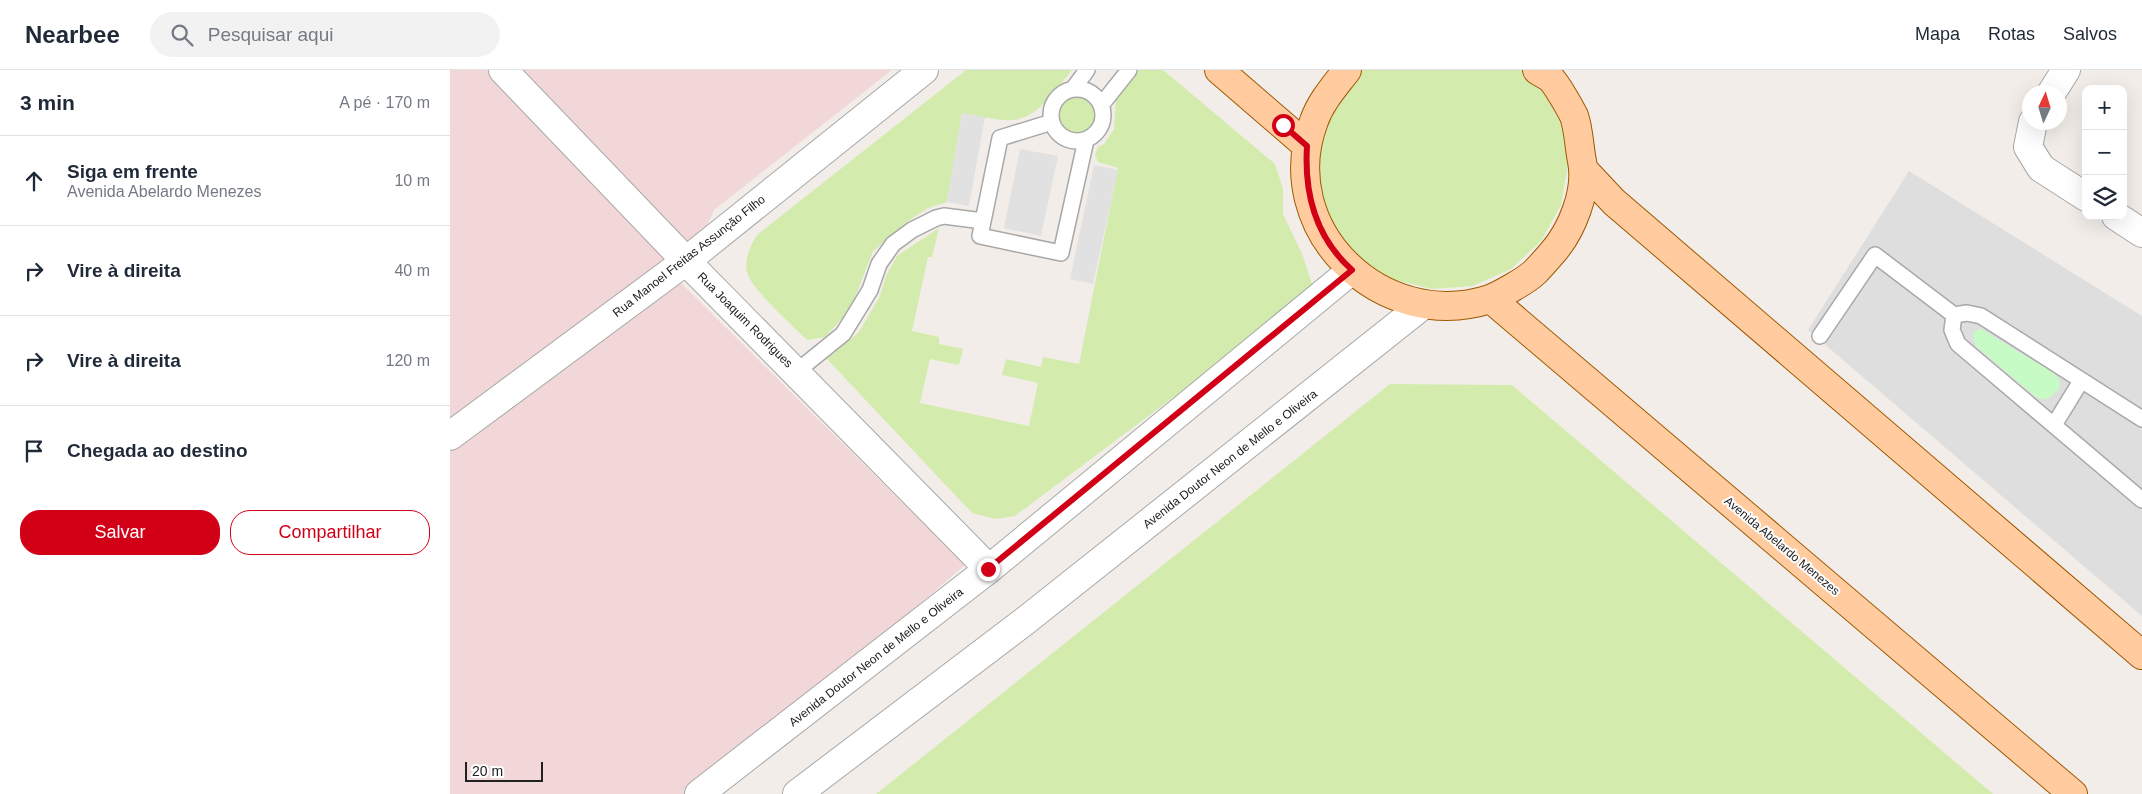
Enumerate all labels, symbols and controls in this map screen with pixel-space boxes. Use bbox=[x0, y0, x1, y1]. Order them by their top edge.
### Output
search box bbox=[150, 12, 500, 57]
text: Nearbee bbox=[25, 21, 120, 48]
icon: search bbox=[168, 21, 196, 49]
text: Pesquisar aqui bbox=[208, 24, 333, 45]
text: Mapa bbox=[1915, 24, 1960, 44]
text: Rotas bbox=[1988, 24, 2035, 44]
text: Salvos bbox=[2063, 24, 2117, 44]
north arrow bbox=[2022, 85, 2067, 130]
map controls bbox=[2082, 85, 2127, 220]
button: + bbox=[2082, 85, 2127, 130]
text: 3 min bbox=[20, 91, 75, 114]
text: A pé · 170 m bbox=[339, 94, 430, 111]
route start bbox=[1272, 114, 1295, 137]
button: − bbox=[2082, 130, 2127, 175]
text: Siga em frente bbox=[67, 161, 198, 182]
icon: ahead bbox=[20, 167, 48, 195]
text: 10 m bbox=[394, 172, 430, 189]
button: layers bbox=[2082, 175, 2127, 220]
text: Avenida Abelardo Menezes bbox=[67, 183, 262, 200]
street label: Rua Manoel Freitas Assunção Filho bbox=[610, 192, 768, 320]
icon: right bbox=[20, 257, 48, 285]
text: Vire à direita bbox=[67, 260, 181, 281]
text: 40 m bbox=[394, 262, 430, 279]
street label: Rua Joaquim Rodrigues bbox=[695, 270, 795, 370]
icon: right bbox=[20, 347, 48, 375]
text: Vire à direita bbox=[67, 350, 181, 371]
text: 120 m bbox=[386, 352, 430, 369]
street label: Avenida Doutor Neon de Mello e Oliveira bbox=[1140, 386, 1320, 531]
icon: arrive bbox=[20, 437, 48, 465]
text: Chegada ao destino bbox=[67, 440, 248, 461]
street label: Avenida Abelardo Menezes bbox=[1722, 494, 1842, 598]
button: Salvar bbox=[20, 510, 220, 555]
button: Compartilhar bbox=[230, 510, 430, 555]
route end bbox=[977, 558, 1000, 581]
street label: Avenida Doutor Neon de Mello e Oliveira bbox=[786, 584, 966, 729]
scale bar bbox=[465, 759, 542, 782]
text: 20 m bbox=[472, 763, 503, 779]

